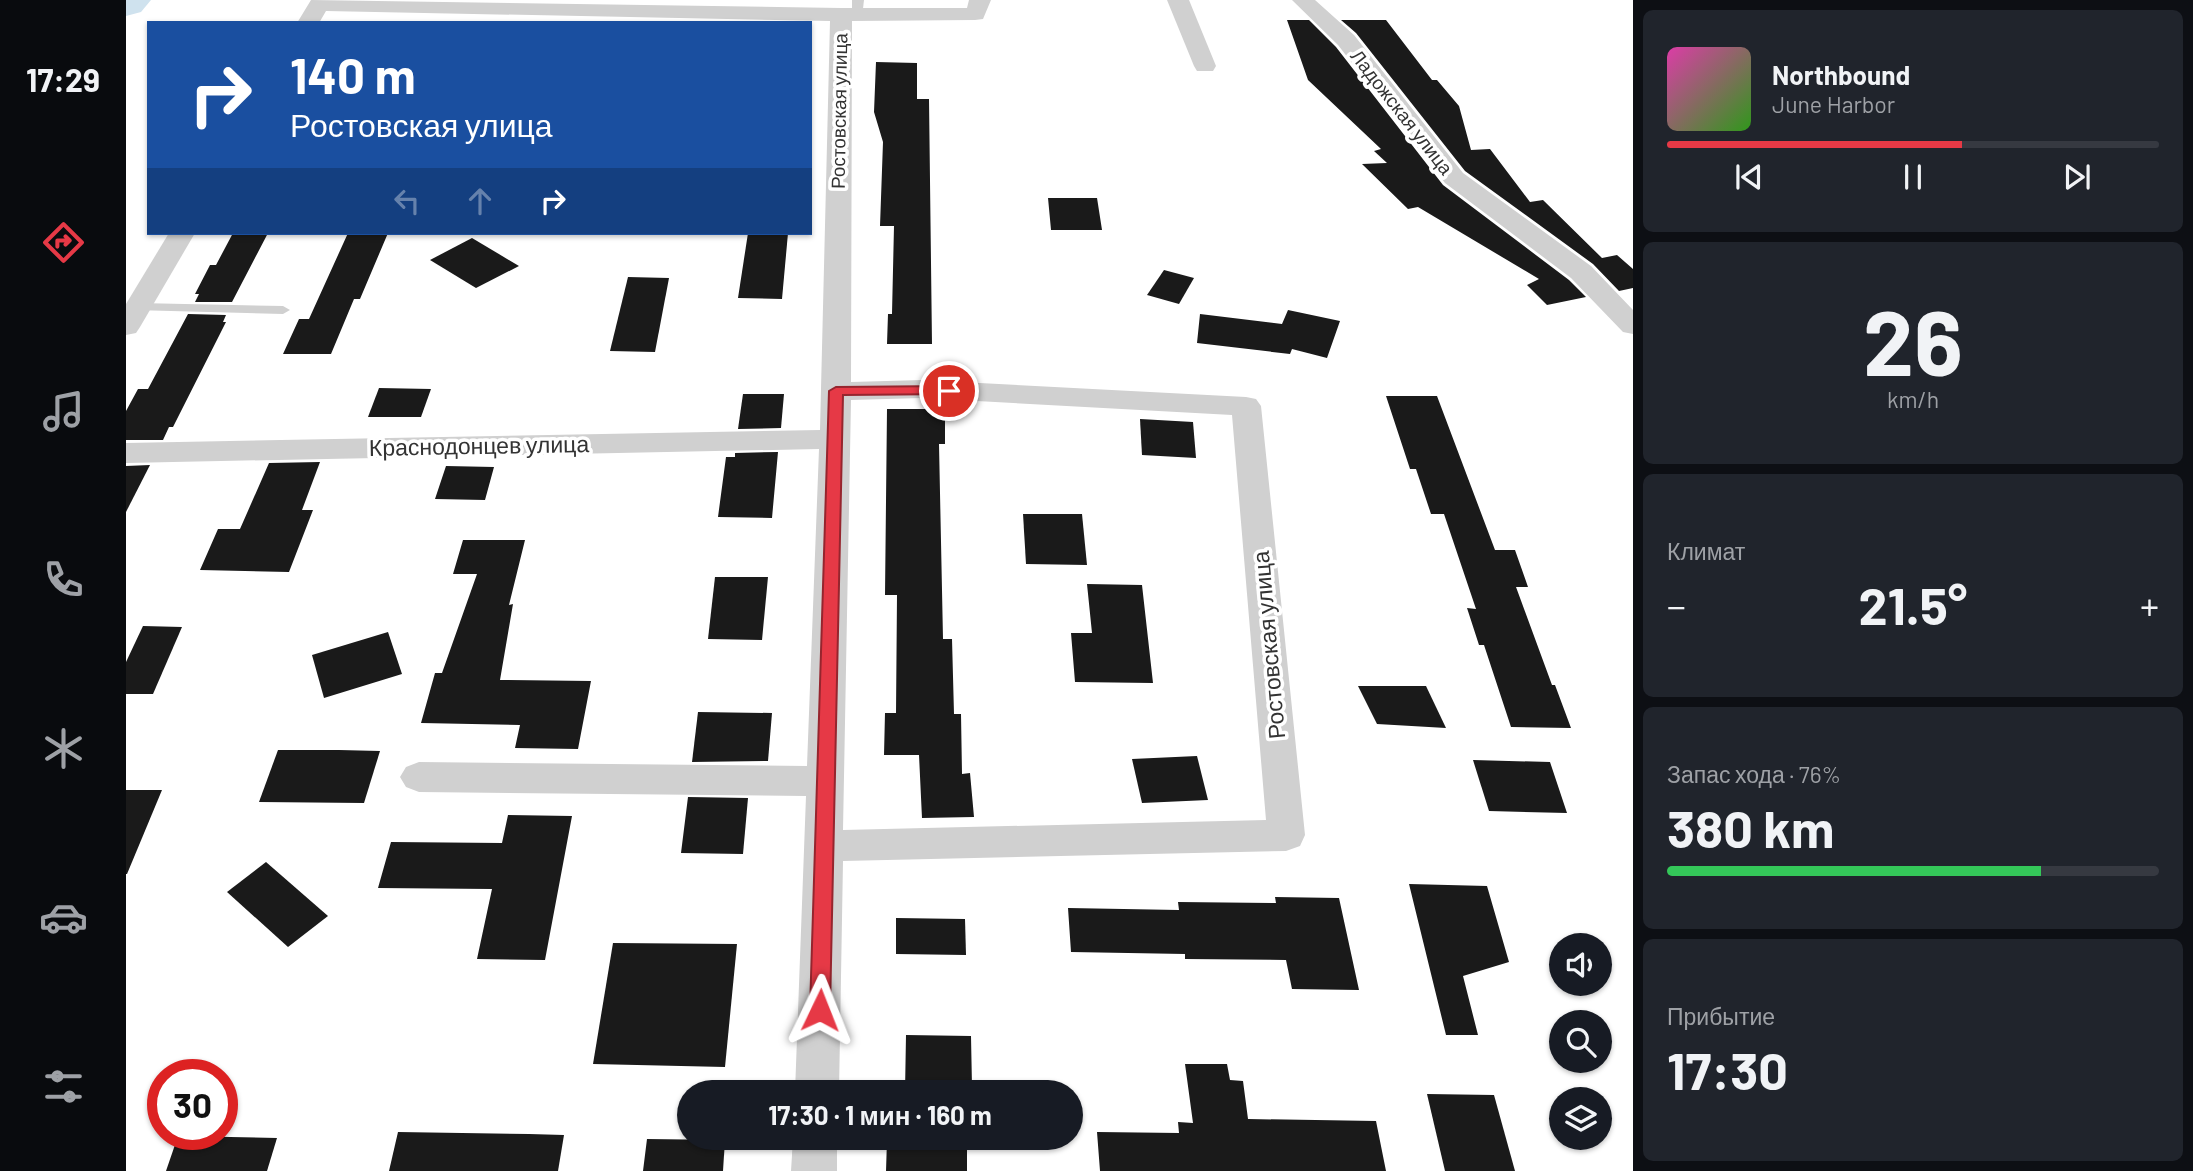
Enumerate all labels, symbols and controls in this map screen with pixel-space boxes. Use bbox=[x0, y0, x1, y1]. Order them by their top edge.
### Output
street label: Ростовская улица bbox=[826, 32, 851, 189]
text: 140 m bbox=[290, 45, 416, 104]
street label: Ладожская улица bbox=[1346, 45, 1459, 179]
icon: right bbox=[175, 49, 266, 140]
text: Northbound bbox=[1772, 59, 1910, 90]
text: 17:29 bbox=[26, 60, 100, 98]
text: June Harbor bbox=[1772, 90, 1895, 118]
text: Ростовская улица bbox=[290, 105, 553, 143]
icon: previous bbox=[1730, 158, 1768, 196]
icon: pause bbox=[1894, 158, 1932, 196]
icon: next bbox=[2058, 158, 2096, 196]
icon: left bbox=[388, 182, 426, 220]
icon: ahead bbox=[461, 182, 499, 220]
icon: right bbox=[534, 182, 572, 220]
icon: directions bbox=[39, 218, 88, 267]
text: 26 bbox=[1863, 285, 1963, 394]
pin bbox=[919, 361, 979, 421]
icon: arrive bbox=[930, 372, 968, 410]
text: km/h bbox=[1887, 385, 1939, 413]
icon: music bbox=[39, 387, 88, 436]
street label: Краснодонцев улица bbox=[369, 429, 589, 461]
text: Климат bbox=[1667, 537, 1745, 565]
street label: Ростовская улица bbox=[1246, 550, 1290, 740]
icon: phone bbox=[39, 555, 88, 604]
text: 21.5° bbox=[1859, 573, 1967, 635]
text: − bbox=[1667, 582, 1686, 628]
text: + bbox=[2140, 582, 2159, 628]
icon: climate bbox=[39, 724, 88, 773]
text: Запас хода · 76% bbox=[1667, 760, 1841, 788]
text: 380 km bbox=[1667, 796, 1834, 858]
icon: car bbox=[39, 893, 88, 942]
map controls bbox=[1549, 933, 1612, 1150]
button: sound bbox=[1549, 933, 1612, 996]
position arrow bbox=[783, 973, 857, 1047]
text: Прибытие bbox=[1667, 1002, 1775, 1030]
button: search bbox=[1549, 1010, 1612, 1073]
text: 17:30 bbox=[1667, 1038, 1788, 1100]
speed limit sign: 30 bbox=[147, 1059, 238, 1150]
icon: filters bbox=[39, 1062, 88, 1111]
button: layers bbox=[1549, 1087, 1612, 1150]
text: 17:30 · 1 мин · 160 m bbox=[768, 1099, 992, 1130]

